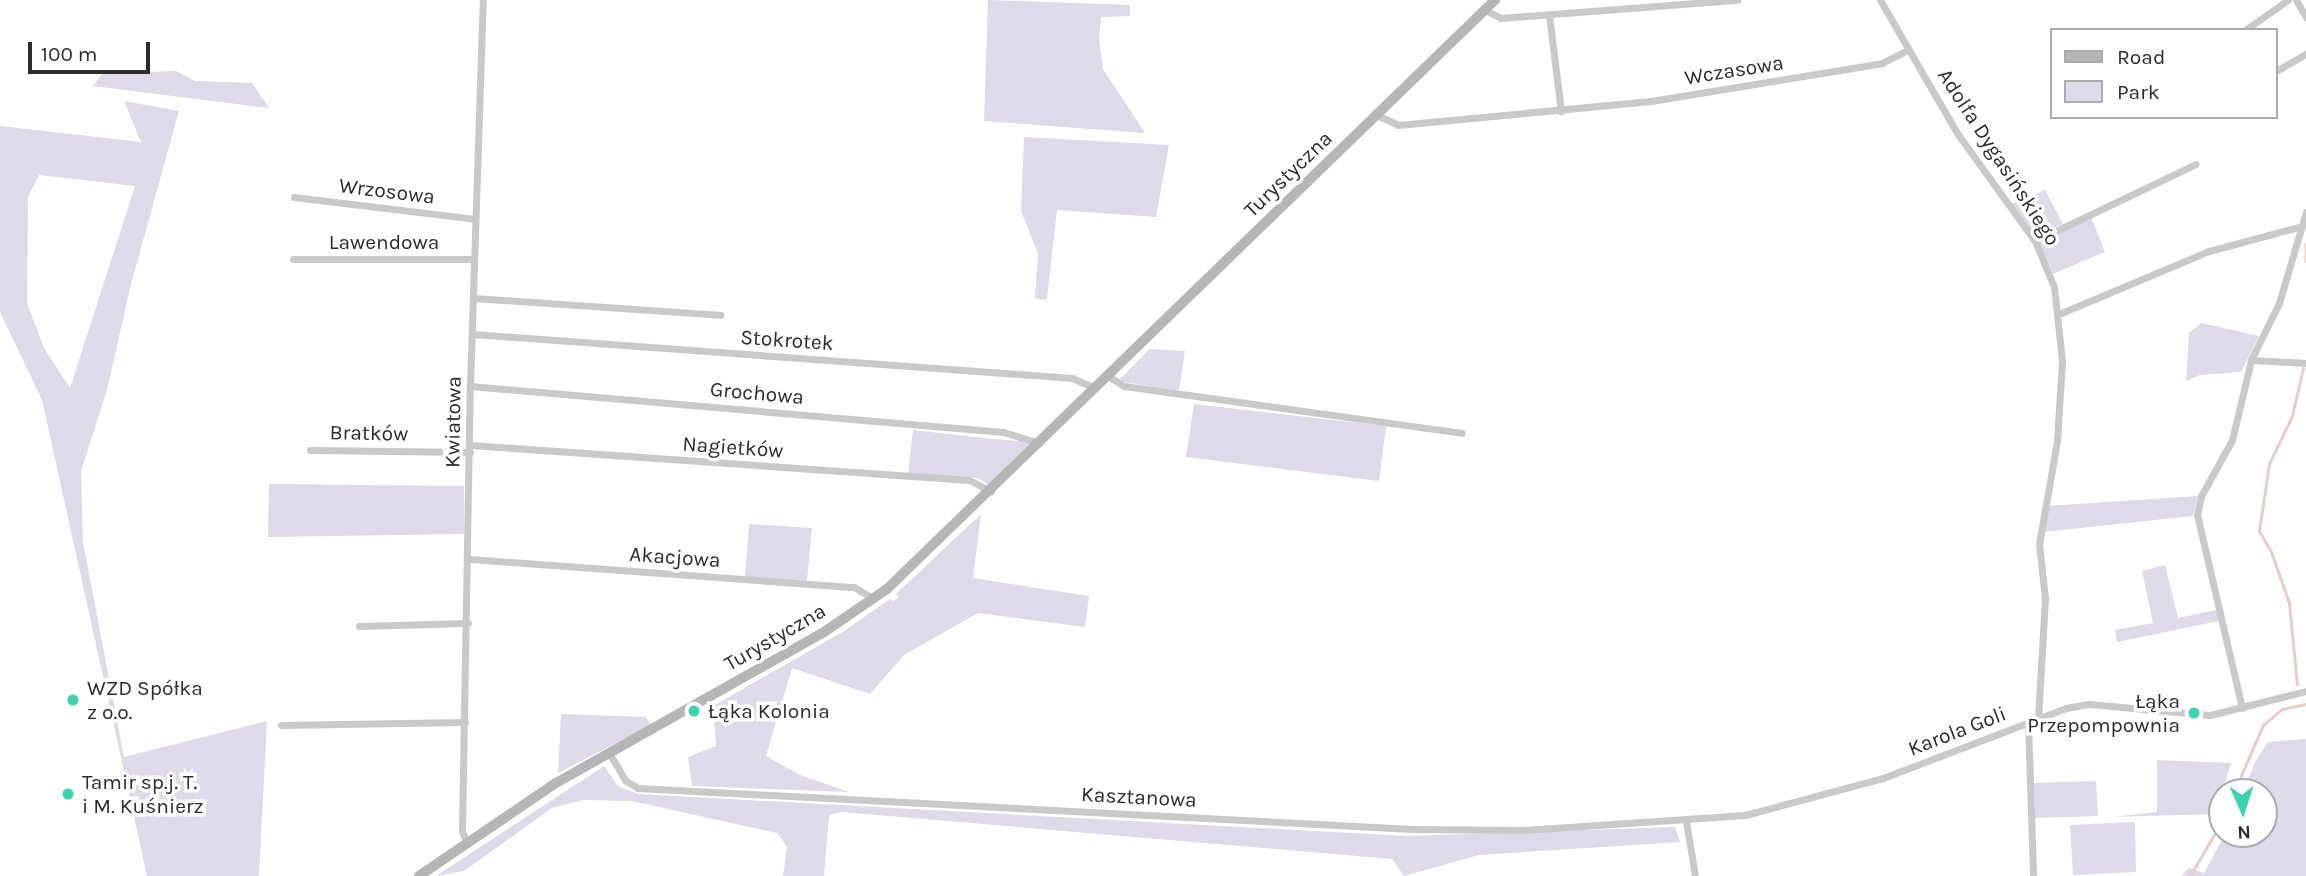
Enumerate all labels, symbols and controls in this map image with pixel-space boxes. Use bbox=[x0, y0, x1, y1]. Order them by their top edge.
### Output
scale bar bbox=[32, 28, 154, 72]
legend bbox=[2050, 28, 2278, 119]
text: 100 m bbox=[41, 42, 98, 66]
text: Road bbox=[2117, 45, 2165, 69]
street label: Wczasowa bbox=[1683, 50, 1785, 90]
street label: Adolfa Dygasińskiego bbox=[1932, 64, 2066, 250]
text: Park bbox=[2117, 80, 2160, 104]
street label: Turystyczna bbox=[1239, 126, 1337, 222]
street label: Wrzosowa bbox=[338, 173, 436, 209]
street label: Lawendowa bbox=[329, 229, 439, 255]
street label: Stokrotek bbox=[739, 324, 835, 356]
street label: Kwiatowa bbox=[440, 376, 466, 468]
street label: Grochowa bbox=[709, 376, 805, 410]
street label: Bratków bbox=[329, 420, 409, 446]
street label: Nagietków bbox=[682, 431, 784, 463]
street label: Akacjowa bbox=[629, 541, 721, 573]
street label: Turystyczna bbox=[720, 598, 830, 676]
place label: WZD Spółka z o.o. bbox=[87, 675, 203, 725]
place label: Łąka Przepompownia bbox=[2027, 688, 2180, 738]
marker: WZD Spółka z o.o. bbox=[65, 692, 81, 708]
place label: Łąka Kolonia bbox=[708, 698, 830, 724]
street label: Karola Goli bbox=[1904, 701, 2010, 761]
marker: Łąka Kolonia bbox=[686, 703, 702, 719]
marker: Łąka Przepompownia bbox=[2186, 705, 2202, 721]
place label: Tamir sp.j. T. i M. Kuśnierz bbox=[82, 769, 204, 819]
north arrow bbox=[2208, 778, 2278, 848]
street label: Kasztanowa bbox=[1081, 781, 1197, 813]
marker: Tamir sp.j. T. i M. Kuśnierz bbox=[60, 786, 76, 802]
text: N bbox=[2237, 821, 2251, 843]

